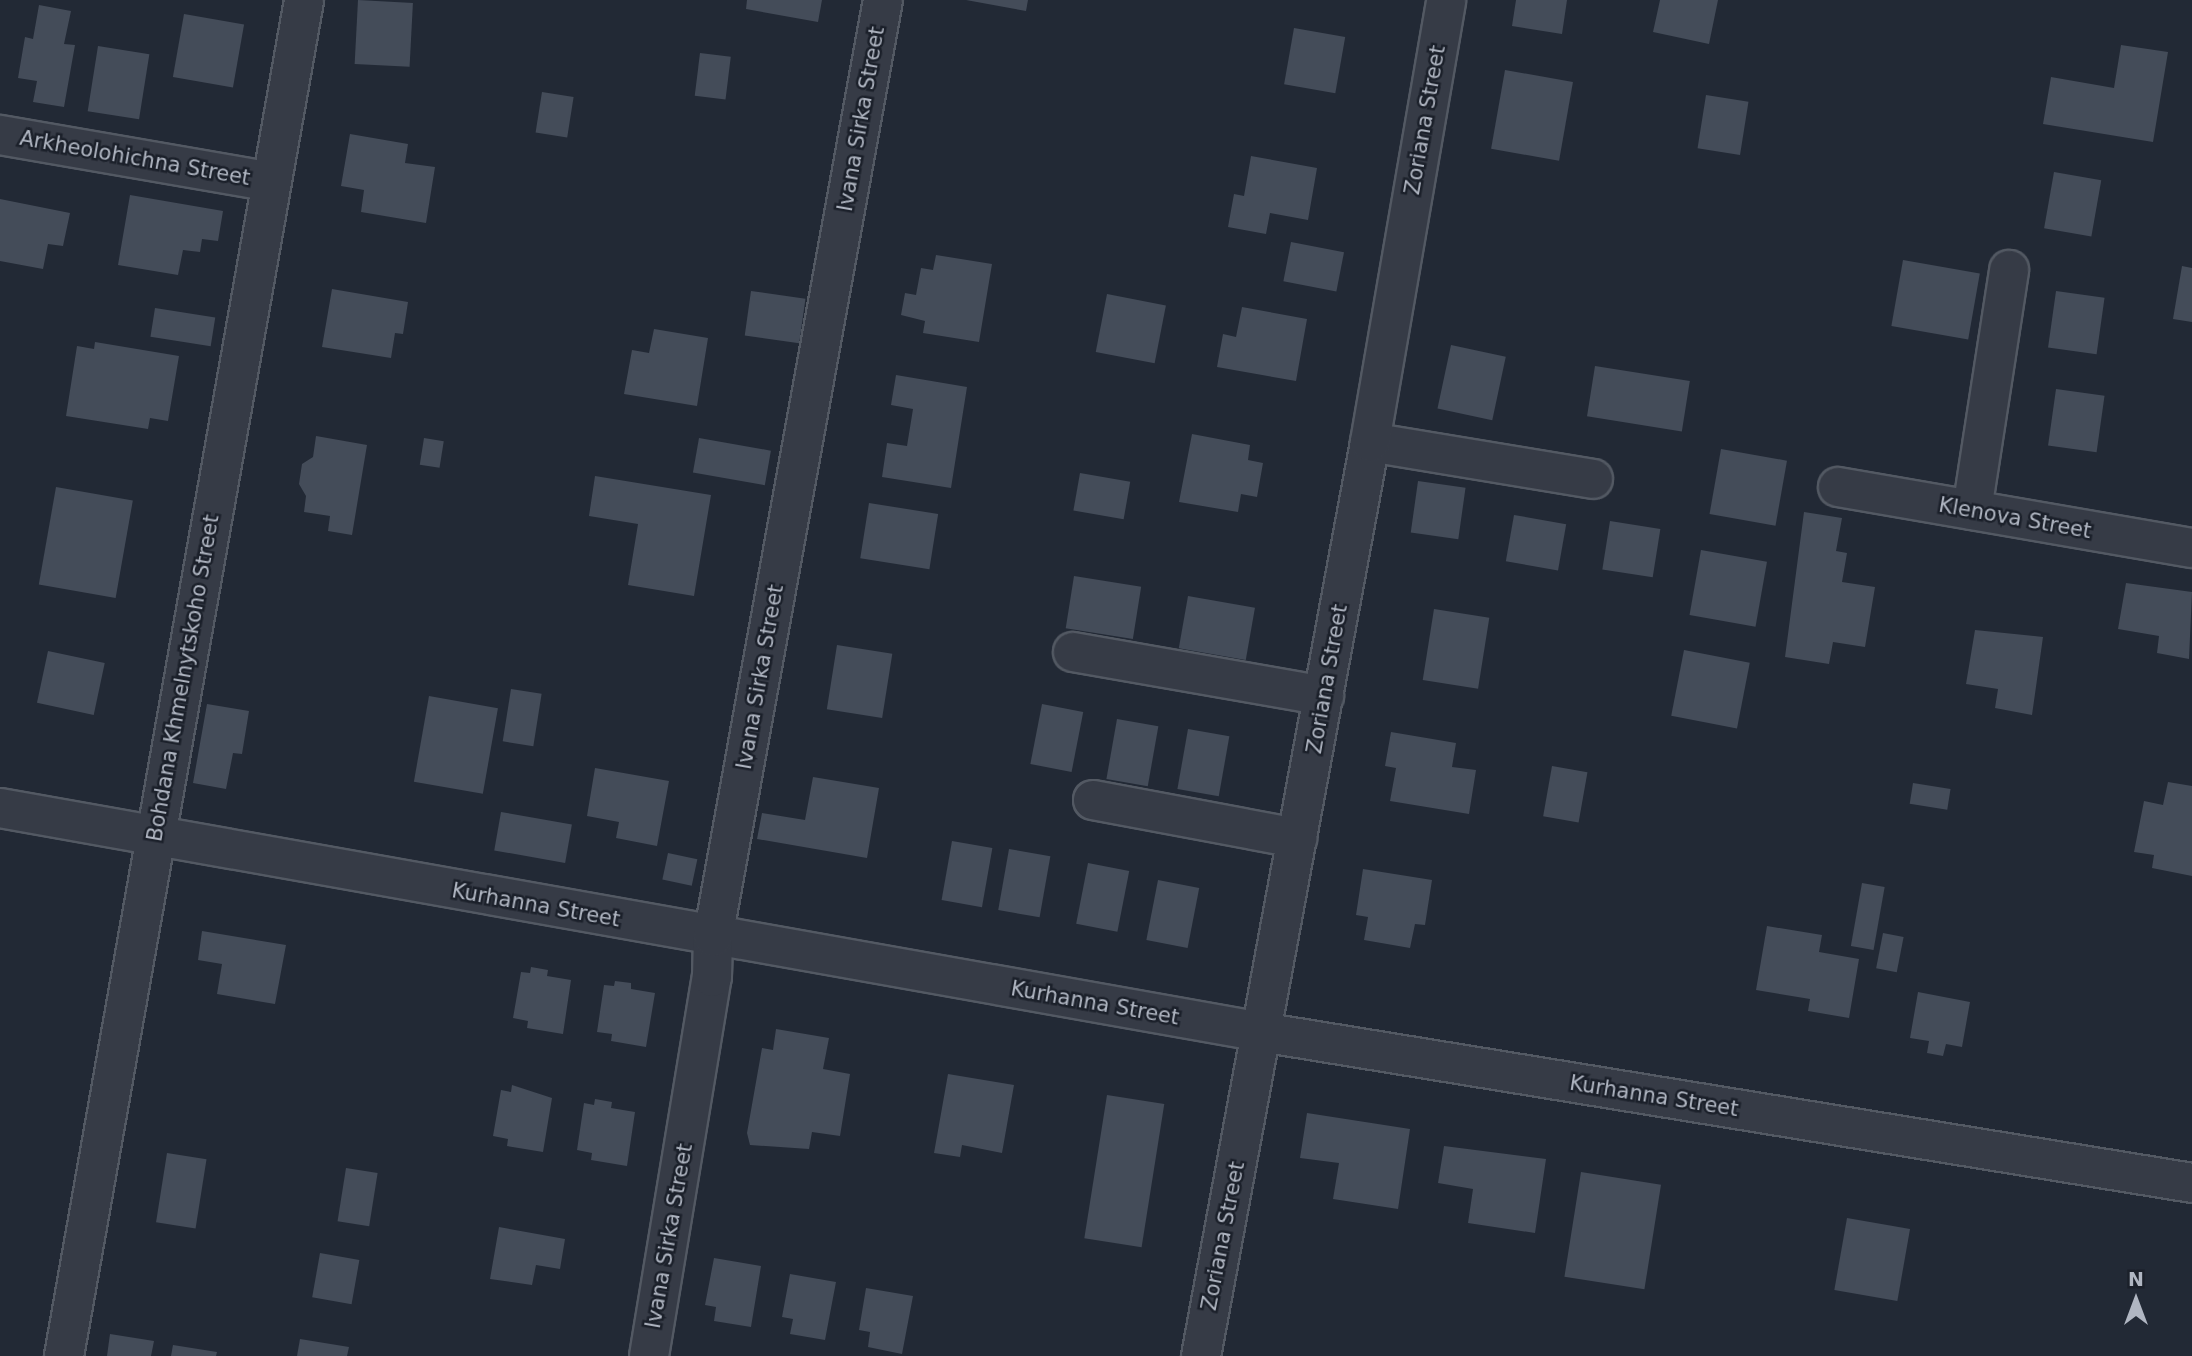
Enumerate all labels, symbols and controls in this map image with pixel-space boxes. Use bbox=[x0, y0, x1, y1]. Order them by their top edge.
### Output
street label: Ivana Sirka Street bbox=[832, 25, 890, 213]
street label: Zoriana Street bbox=[1399, 43, 1451, 197]
street label: Arkheolohichna Street bbox=[18, 125, 252, 191]
street label: Klenova Street bbox=[1937, 492, 2093, 544]
street label: Bohdana Khmelnytskoho Street bbox=[142, 512, 224, 844]
street label: Ivana Sirka Street bbox=[731, 583, 789, 771]
street label: Zoriana Street bbox=[1301, 602, 1353, 756]
street label: Kurhanna Street bbox=[450, 878, 622, 932]
street label: Kurhanna Street bbox=[1009, 976, 1181, 1030]
street label: Kurhanna Street bbox=[1568, 1070, 1740, 1122]
street label: Ivana Sirka Street bbox=[640, 1142, 698, 1330]
street label: Zoriana Street bbox=[1196, 1159, 1250, 1313]
north arrow bbox=[2101, 1265, 2171, 1335]
text: N bbox=[2128, 1268, 2144, 1290]

